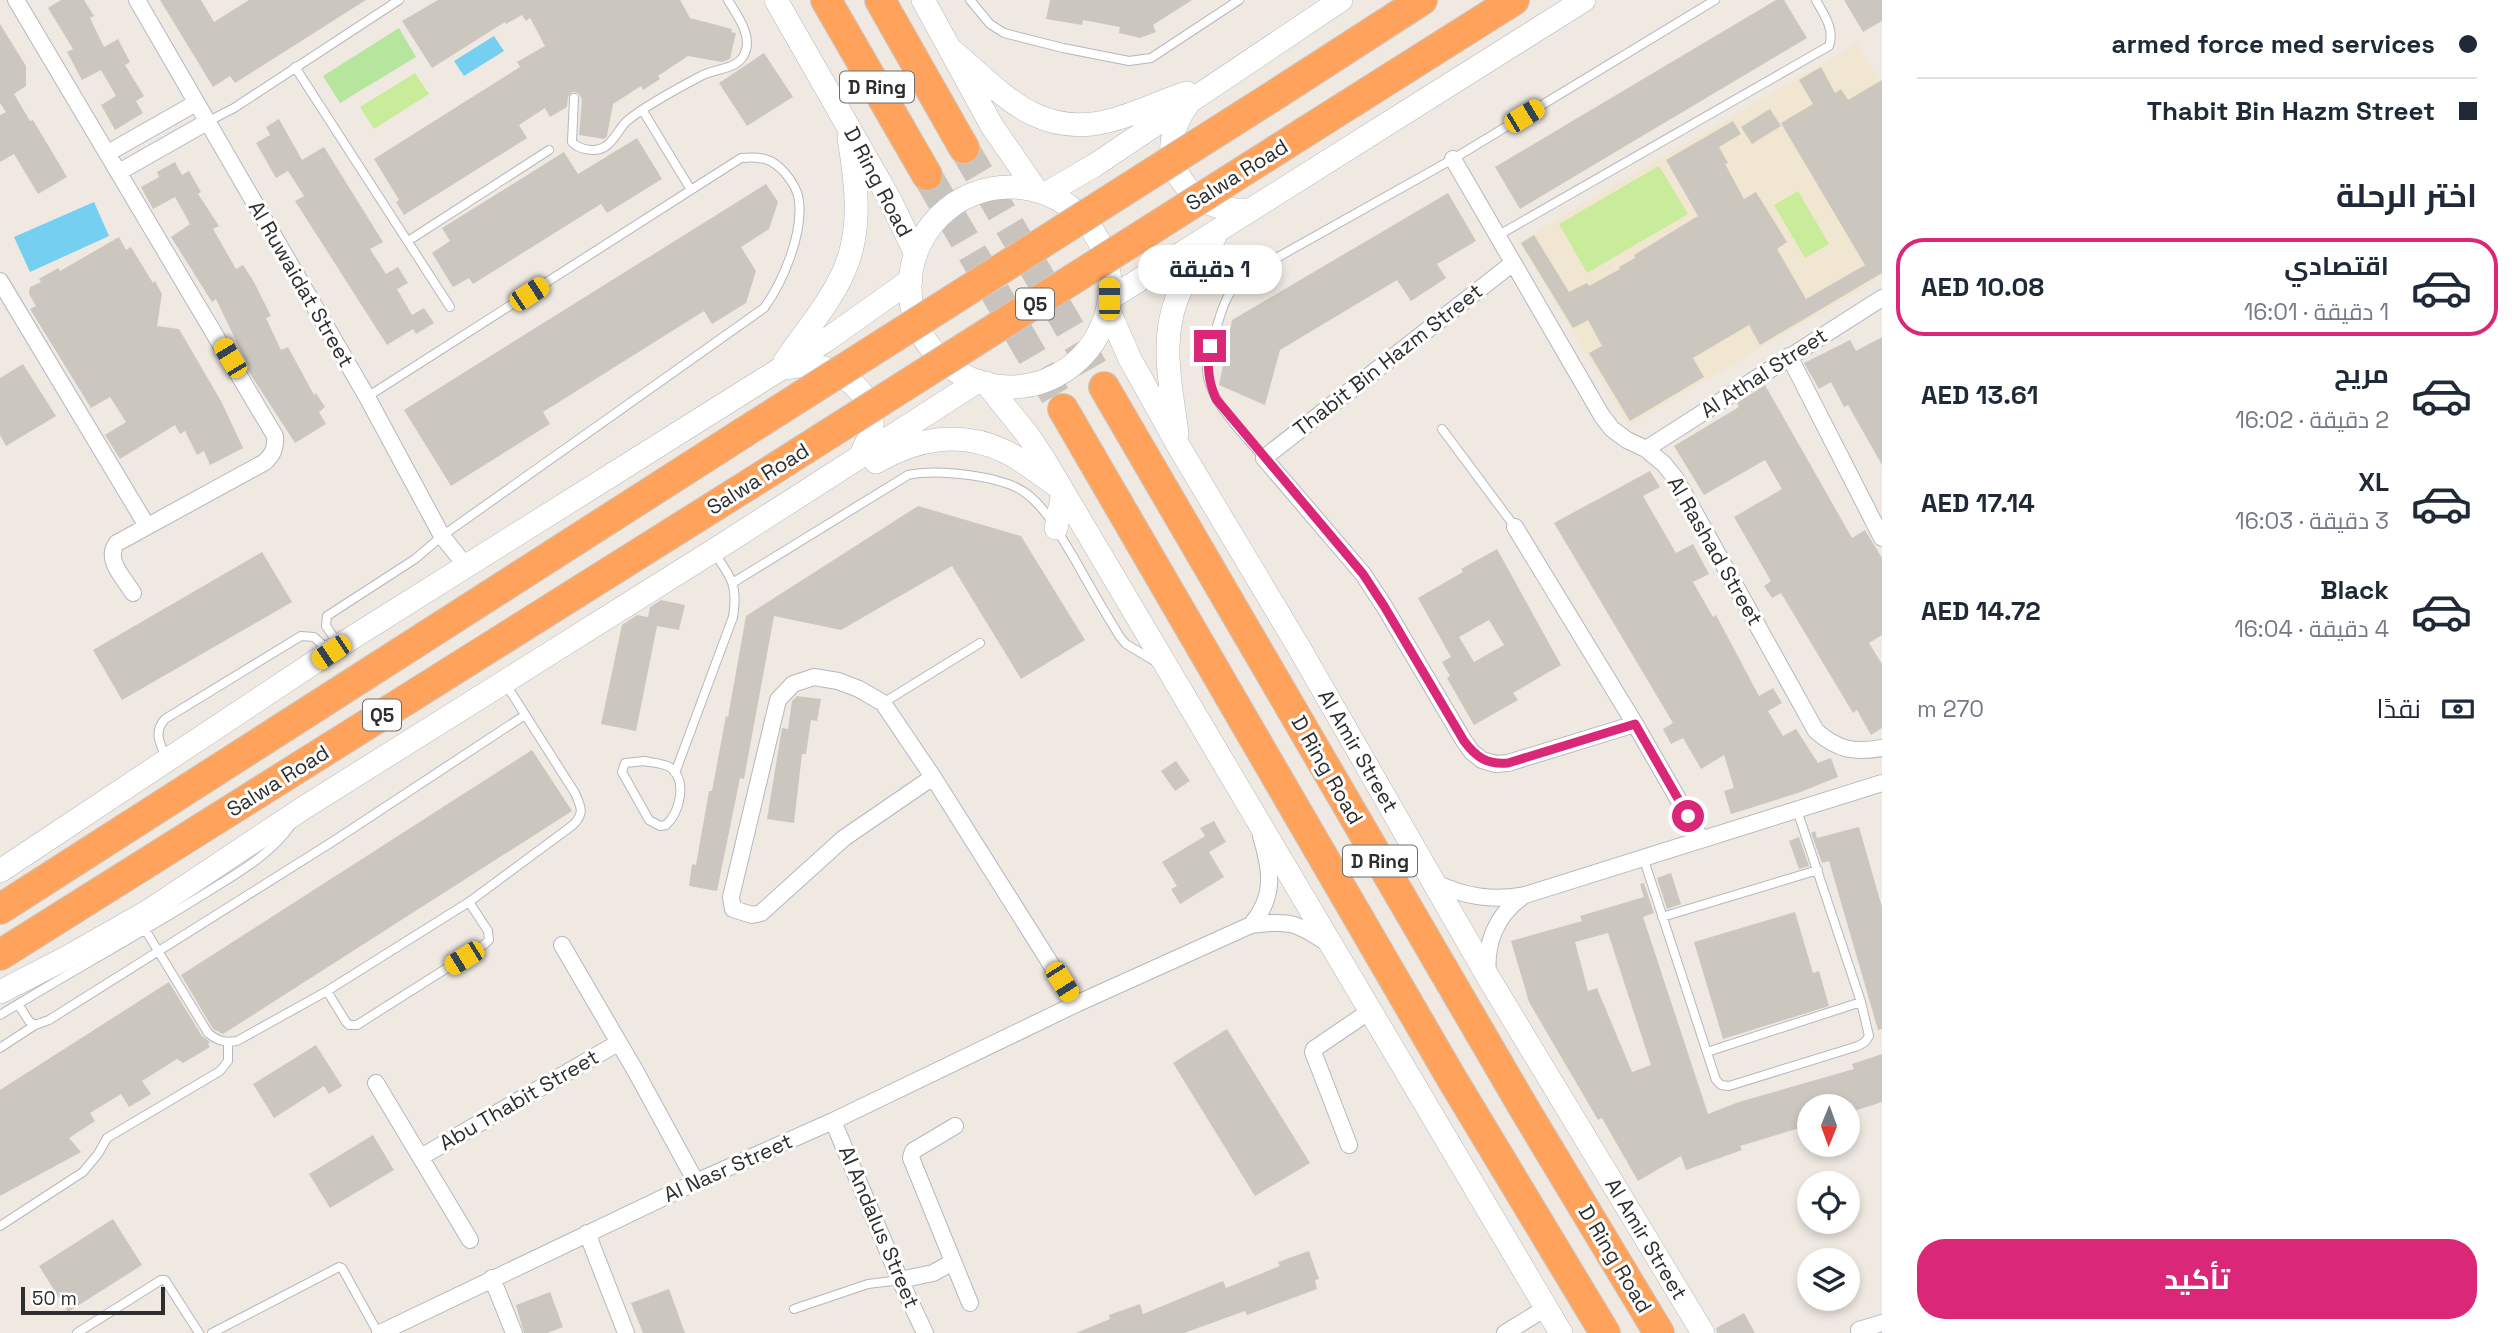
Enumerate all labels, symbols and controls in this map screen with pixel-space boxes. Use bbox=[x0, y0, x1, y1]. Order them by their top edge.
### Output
text: armed force med services bbox=[2111, 27, 2435, 61]
road number: D Ring bbox=[840, 72, 914, 102]
text: Thabit Bin Hazm Street bbox=[2147, 94, 2435, 128]
car bbox=[1501, 96, 1548, 136]
street label: D Ring Road bbox=[838, 122, 919, 242]
street label: Salwa Road bbox=[1180, 132, 1293, 217]
text: اختر الرحلة bbox=[2336, 176, 2477, 216]
street label: Al Ruwaidat Street bbox=[243, 196, 360, 372]
callout: 1 دقيقة bbox=[1138, 244, 1282, 294]
text: اقتصادي bbox=[2284, 249, 2389, 283]
text: 1 دقيقة bbox=[1169, 254, 1251, 284]
icon: car bbox=[2410, 256, 2473, 319]
text: AED 10.08 bbox=[1921, 270, 2044, 304]
car bbox=[506, 274, 553, 314]
street label: Thabit Bin Hazm Street bbox=[1288, 277, 1488, 442]
car bbox=[1099, 278, 1120, 320]
road number: Q5 bbox=[1016, 288, 1054, 320]
text: 1 دقيقة · 16:01 bbox=[2244, 297, 2389, 327]
street label: Al Athal Street bbox=[1695, 322, 1832, 424]
route end bbox=[1194, 330, 1226, 362]
car bbox=[211, 335, 250, 381]
text: مريح bbox=[2334, 357, 2389, 391]
icon: car bbox=[2410, 364, 2473, 427]
text: AED 13.61 bbox=[1921, 378, 2039, 412]
text: 2 دقيقة · 16:02 bbox=[2235, 405, 2389, 435]
street label: Salwa Road bbox=[701, 436, 814, 521]
text: XL bbox=[2358, 465, 2389, 499]
street label: Al Rashad Street bbox=[1662, 471, 1769, 630]
icon: car bbox=[2410, 472, 2473, 535]
text: AED 17.14 bbox=[1921, 486, 2035, 520]
text: 3 دقيقة · 16:03 bbox=[2235, 506, 2389, 536]
text: Black bbox=[2320, 573, 2389, 607]
icon: car bbox=[2410, 580, 2473, 643]
text: AED 14.72 bbox=[1921, 594, 2041, 628]
text: 4 دقيقة · 16:04 bbox=[2234, 614, 2389, 644]
car bbox=[308, 632, 355, 672]
street label: Al Amir Street bbox=[1312, 684, 1404, 817]
icon: cash bbox=[2439, 690, 2477, 728]
text: نقدًا bbox=[2377, 692, 2421, 726]
text: 270 m bbox=[1917, 694, 1984, 724]
road number: Q5 bbox=[363, 700, 401, 730]
street label: D Ring Road bbox=[1285, 711, 1369, 829]
street label: Salwa Road bbox=[221, 738, 334, 823]
route start bbox=[1672, 800, 1704, 832]
road number: D Ring bbox=[1343, 846, 1417, 876]
car bbox=[441, 938, 488, 978]
car bbox=[1042, 959, 1083, 1005]
street label: Abu Thabit Street bbox=[434, 1043, 603, 1156]
north arrow bbox=[1797, 1094, 1860, 1157]
map controls bbox=[1797, 1094, 1860, 1311]
street label: Al Nasr Street bbox=[659, 1127, 796, 1208]
street label: Al Andalus Street bbox=[833, 1142, 926, 1312]
button: locate bbox=[1797, 1171, 1860, 1234]
street label: Al Amir Street bbox=[1599, 1173, 1693, 1305]
street label: D Ring Road bbox=[1573, 1200, 1658, 1318]
button: تأكيد bbox=[1917, 1239, 2477, 1319]
button: layers bbox=[1797, 1248, 1860, 1311]
scale bar bbox=[21, 1284, 164, 1316]
text: 50 m bbox=[32, 1286, 77, 1311]

